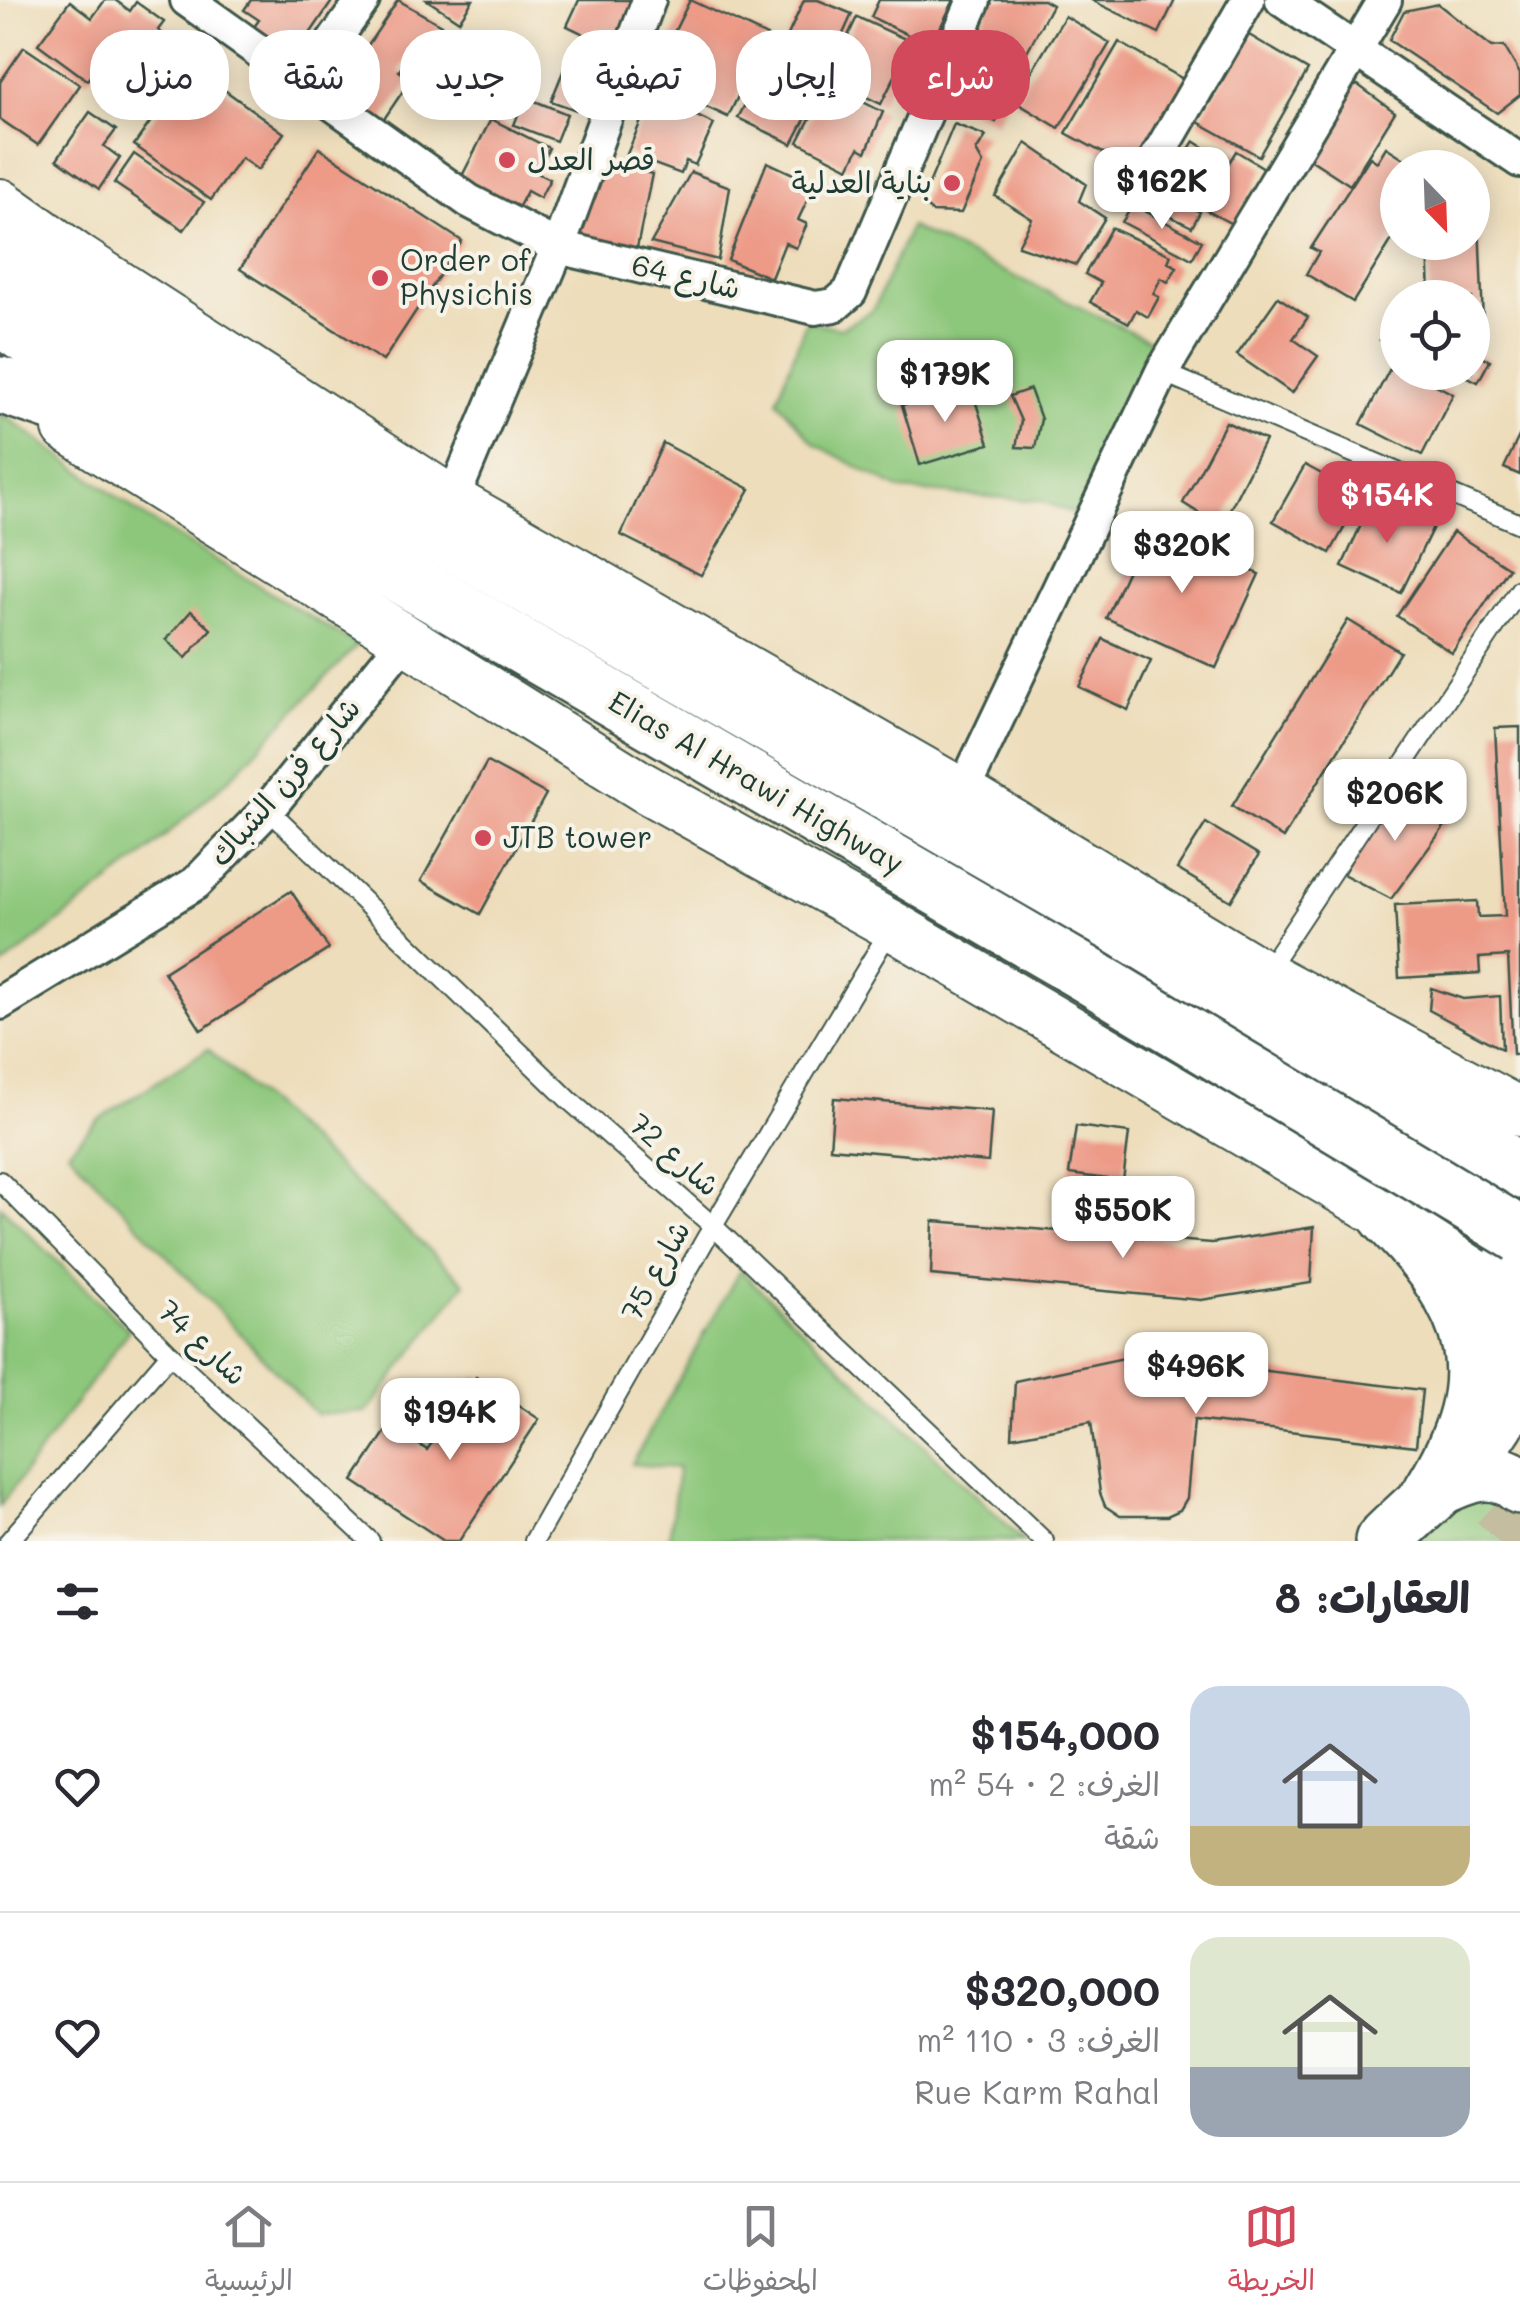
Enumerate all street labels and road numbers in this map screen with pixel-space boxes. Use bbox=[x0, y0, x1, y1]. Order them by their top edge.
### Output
street label: شارع 64 bbox=[628, 243, 745, 310]
street label: Elias Al Hrawi Highway bbox=[602, 680, 912, 882]
street label: شارع فرن الشباك bbox=[199, 688, 370, 876]
street label: شارع 72 bbox=[619, 1103, 729, 1206]
street label: شارع 75 bbox=[610, 1213, 701, 1329]
street label: شارع 74 bbox=[148, 1290, 257, 1395]

